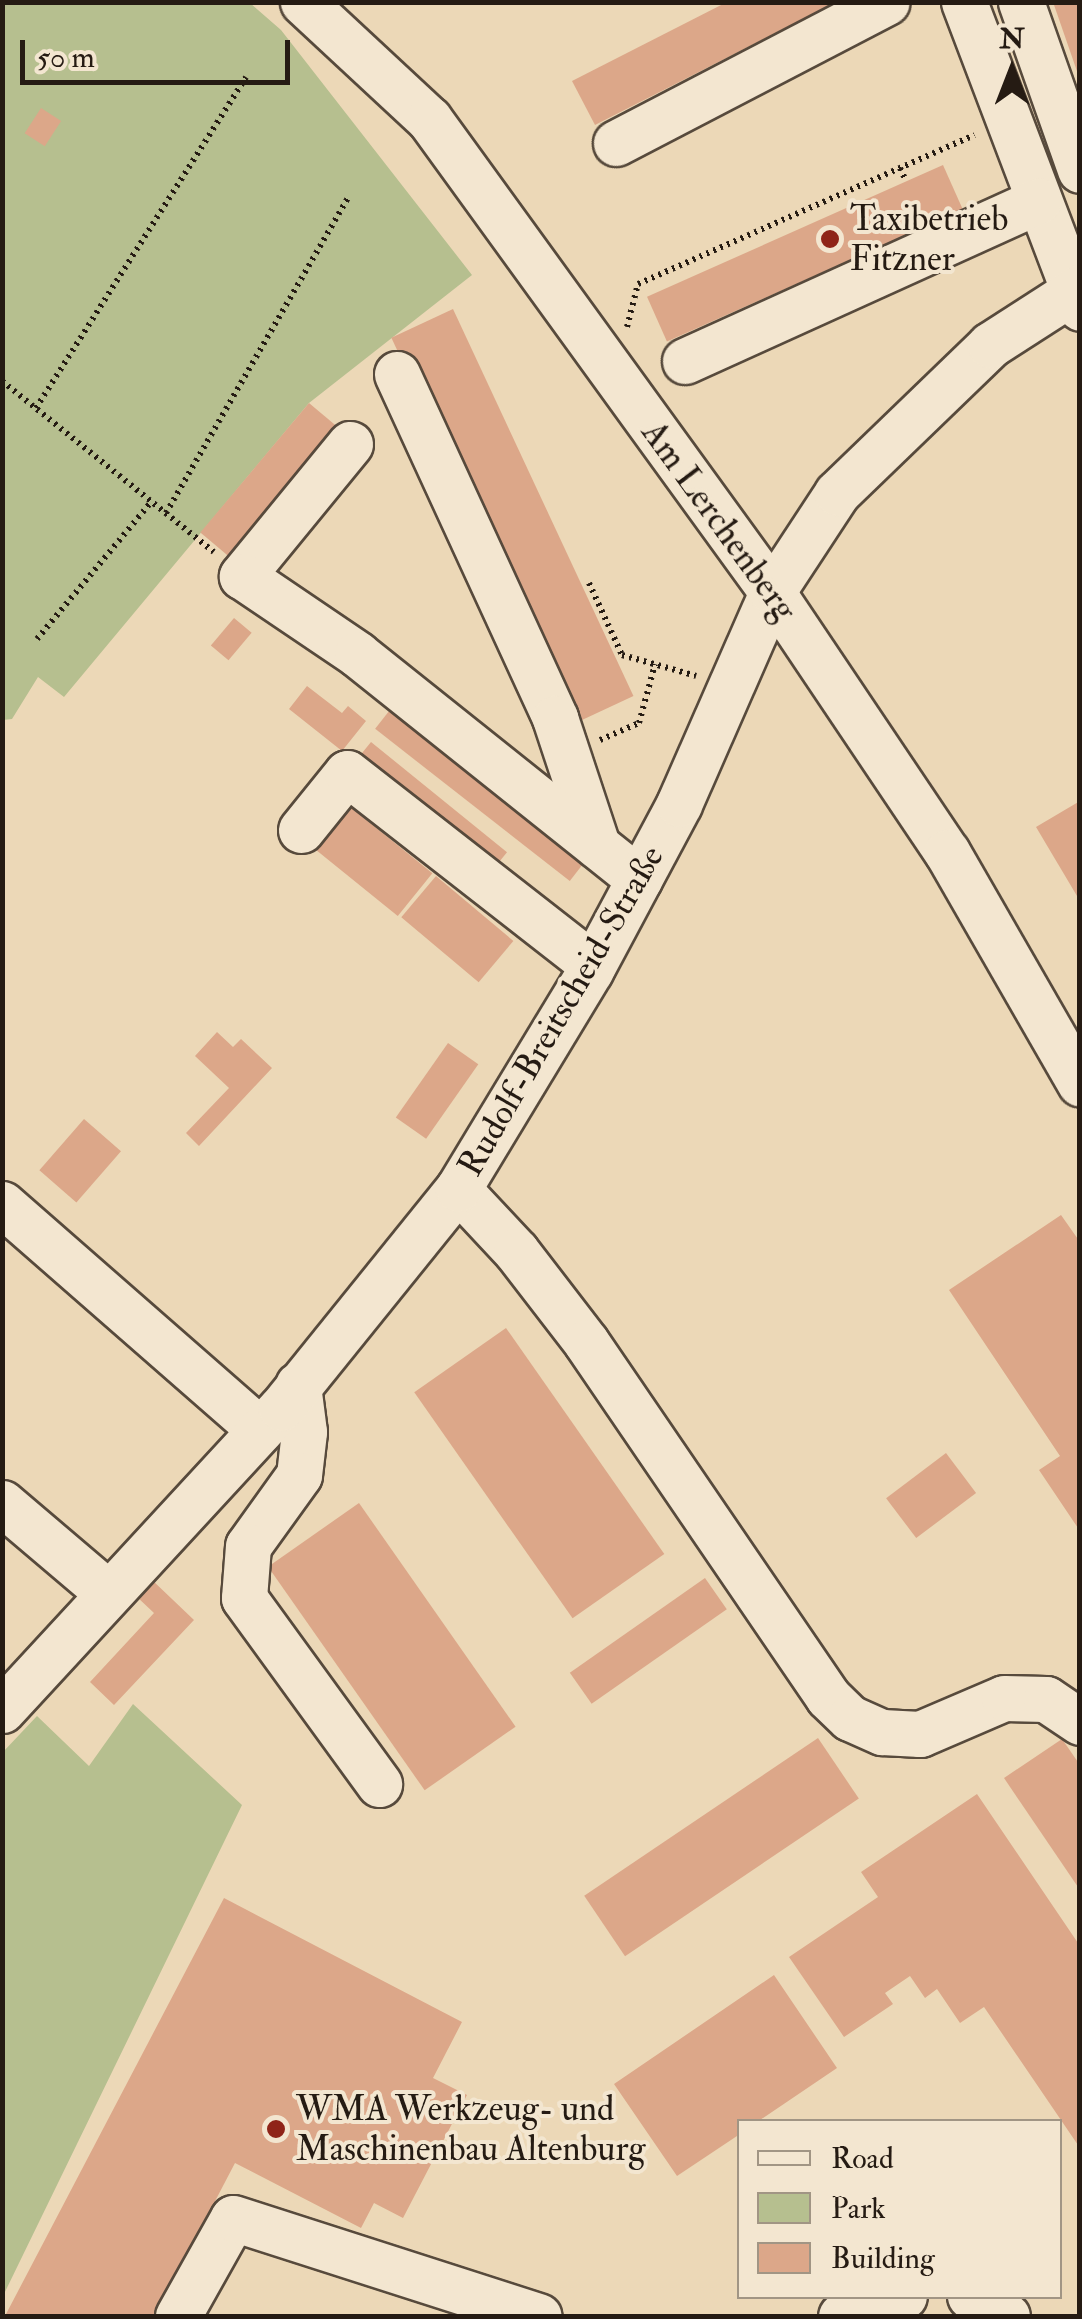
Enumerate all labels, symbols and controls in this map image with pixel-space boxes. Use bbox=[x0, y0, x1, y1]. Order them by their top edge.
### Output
scale bar bbox=[25, 20, 295, 82]
north arrow bbox=[962, 20, 1062, 120]
text: N bbox=[999, 22, 1025, 57]
text: 50 m bbox=[37, 39, 95, 76]
place label: Taxibetrieb Fitzner bbox=[850, 198, 1008, 280]
marker: Taxibetrieb Fitzner bbox=[819, 228, 841, 250]
street label: Am Lerchenberg bbox=[632, 413, 806, 629]
street label: Rudolf-Breitscheid-Straße bbox=[449, 838, 673, 1184]
place label: WMA Werkzeug- und Maschinenbau Altenburg bbox=[296, 2088, 646, 2170]
marker: WMA Werkzeug- und Maschinenbau Altenburg bbox=[265, 2118, 287, 2140]
legend bbox=[737, 2119, 1062, 2299]
text: Road bbox=[831, 2140, 894, 2177]
text: Park bbox=[831, 2190, 886, 2227]
text: Building bbox=[831, 2240, 935, 2277]

